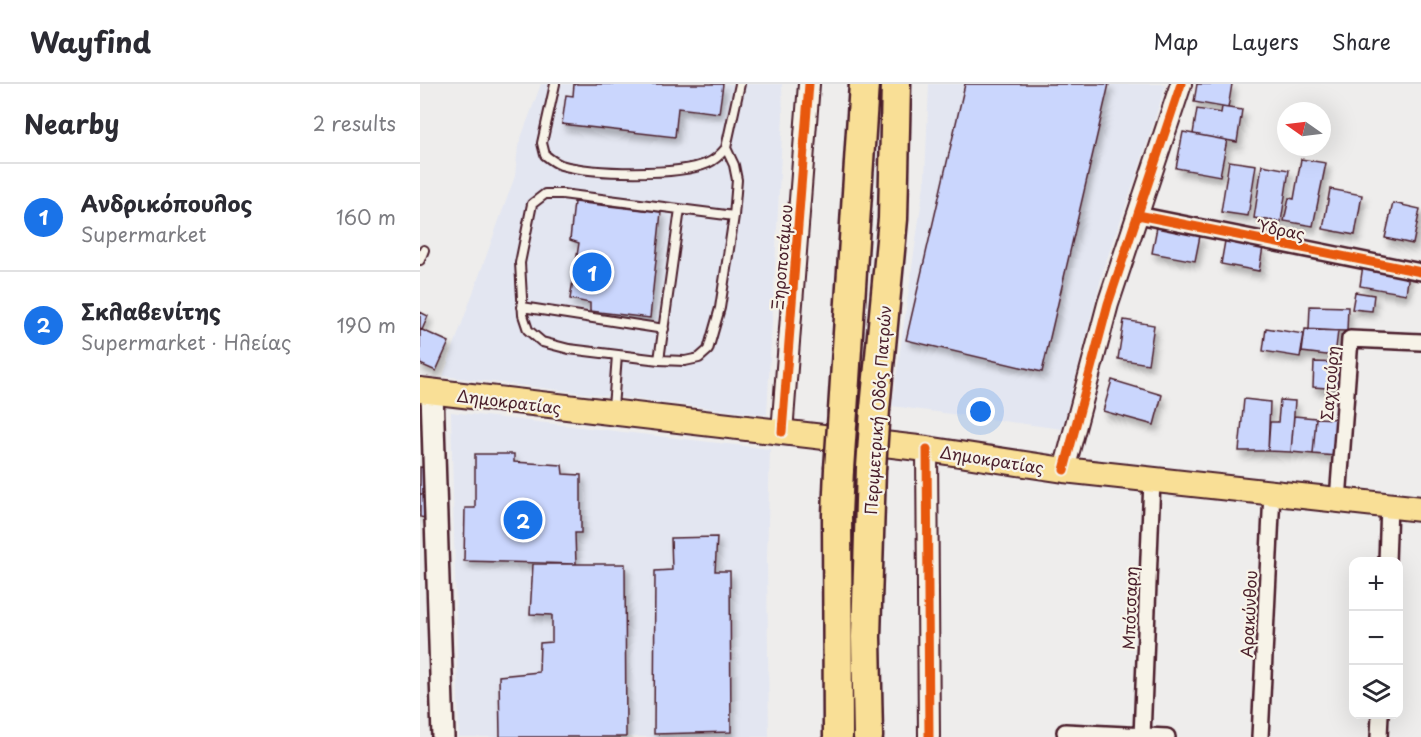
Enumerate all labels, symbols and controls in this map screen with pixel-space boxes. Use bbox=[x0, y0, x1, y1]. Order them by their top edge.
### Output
text: Wayfind bbox=[30, 20, 151, 63]
text: Map bbox=[1154, 25, 1198, 57]
text: Layers bbox=[1231, 25, 1299, 57]
text: Share bbox=[1332, 25, 1391, 57]
north arrow bbox=[1277, 102, 1331, 156]
text: Nearby bbox=[24, 104, 119, 143]
text: 2 results bbox=[313, 108, 396, 138]
text: Ανδρικόπουλος bbox=[81, 186, 252, 219]
text: 1 bbox=[39, 202, 48, 232]
text: 160 m bbox=[336, 202, 396, 232]
street label: Ξηροποτάμου bbox=[764, 203, 798, 311]
street label: Ύδρας bbox=[1254, 212, 1307, 245]
text: Supermarket bbox=[81, 219, 207, 249]
pin: 1 bbox=[572, 250, 612, 294]
text: Σκλαβενίτης bbox=[81, 294, 221, 327]
street label: Περιμετρική Οδός Πατρών bbox=[858, 304, 896, 516]
text: 2 bbox=[36, 310, 51, 340]
text: 190 m bbox=[337, 310, 396, 340]
text: Supermarket · Ηλείας bbox=[81, 327, 291, 357]
street label: Σαχτούρη bbox=[1314, 345, 1344, 421]
street label: Δημοκρατίας bbox=[456, 383, 562, 419]
your location bbox=[966, 397, 995, 426]
street label: Δημοκρατίας bbox=[938, 439, 1046, 479]
pin: 2 bbox=[504, 498, 542, 542]
map controls bbox=[1349, 557, 1403, 719]
button: + bbox=[1349, 557, 1403, 611]
street label: Μπότσαρη bbox=[1116, 566, 1142, 650]
street label: Αρακύνθου bbox=[1234, 570, 1262, 658]
button: − bbox=[1349, 611, 1403, 665]
button: layers bbox=[1349, 665, 1403, 719]

